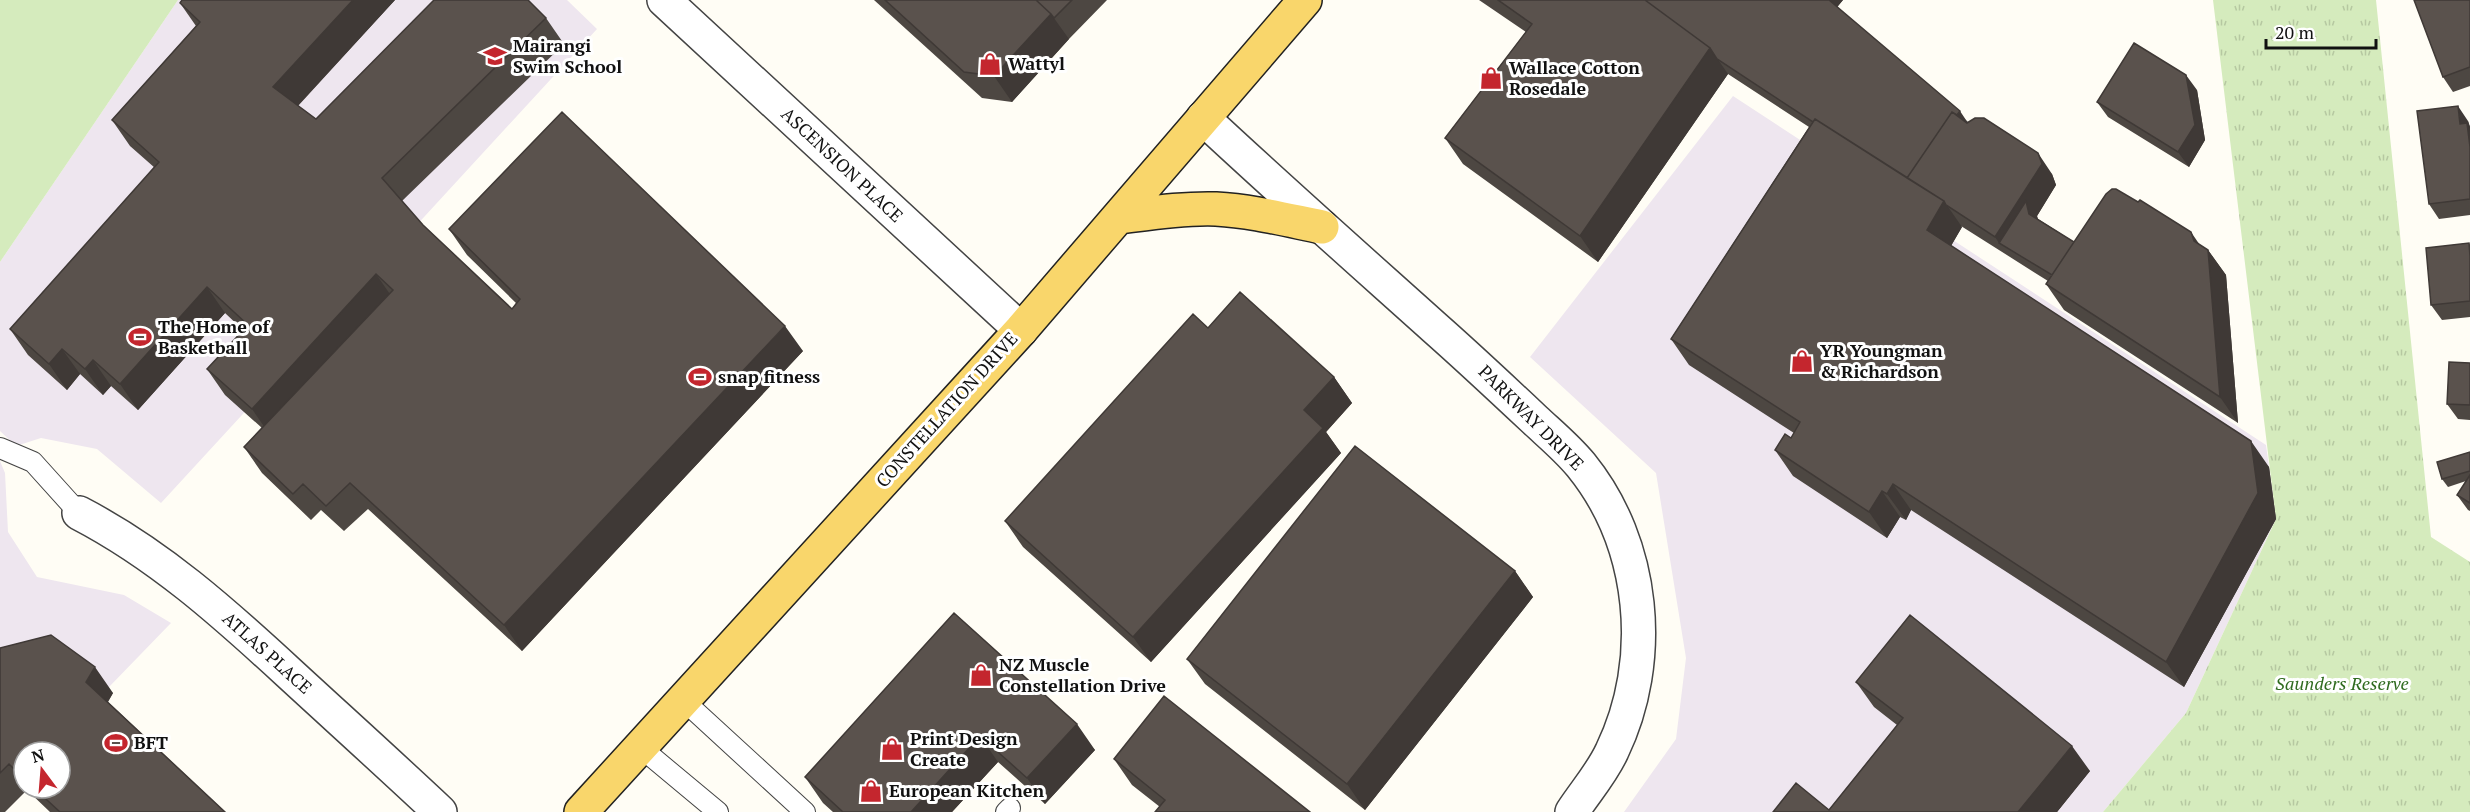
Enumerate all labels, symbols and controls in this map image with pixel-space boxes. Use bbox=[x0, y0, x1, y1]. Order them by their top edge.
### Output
scale bar bbox=[2266, 12, 2376, 50]
text: 20 m bbox=[2275, 20, 2315, 44]
place label: Mairangi Swim School bbox=[513, 33, 622, 78]
school or university icon: Mairangi Swim School bbox=[482, 43, 508, 69]
shop icon: Wattyl bbox=[977, 51, 1003, 77]
place label: Wattyl bbox=[1008, 51, 1065, 75]
place label: Wallace Cotton Rosedale bbox=[1509, 55, 1640, 100]
shop icon: Wallace Cotton Rosedale bbox=[1478, 65, 1504, 91]
street label: ASCENSION PLACE bbox=[777, 102, 909, 227]
place label: The Home of Basketball bbox=[158, 314, 270, 359]
sports icon: The Home of Basketball bbox=[127, 324, 153, 350]
street label: CONSTELLATION DRIVE bbox=[870, 327, 1022, 492]
place label: YR Youngman & Richardson bbox=[1820, 338, 1943, 383]
shop icon: YR Youngman & Richardson bbox=[1789, 348, 1815, 374]
street label: PARKWAY DRIVE bbox=[1474, 359, 1590, 475]
sports icon: snap fitness bbox=[687, 364, 713, 390]
place label: snap fitness bbox=[718, 364, 820, 388]
street label: ATLAS PLACE bbox=[218, 606, 317, 699]
place label: NZ Muscle Constellation Drive bbox=[999, 652, 1166, 697]
shop icon: NZ Muscle Constellation Drive bbox=[968, 662, 994, 688]
park label: Saunders Reserve bbox=[2275, 671, 2409, 695]
place label: Print Design Create bbox=[910, 726, 1018, 771]
sports icon: BFT bbox=[103, 730, 129, 756]
place label: BFT bbox=[134, 730, 168, 754]
shop icon: Print Design Create bbox=[879, 736, 905, 762]
north arrow bbox=[12, 740, 72, 800]
text: N bbox=[29, 743, 47, 768]
shop icon: European Kitchen bbox=[858, 778, 884, 804]
place label: European Kitchen bbox=[889, 778, 1044, 802]

